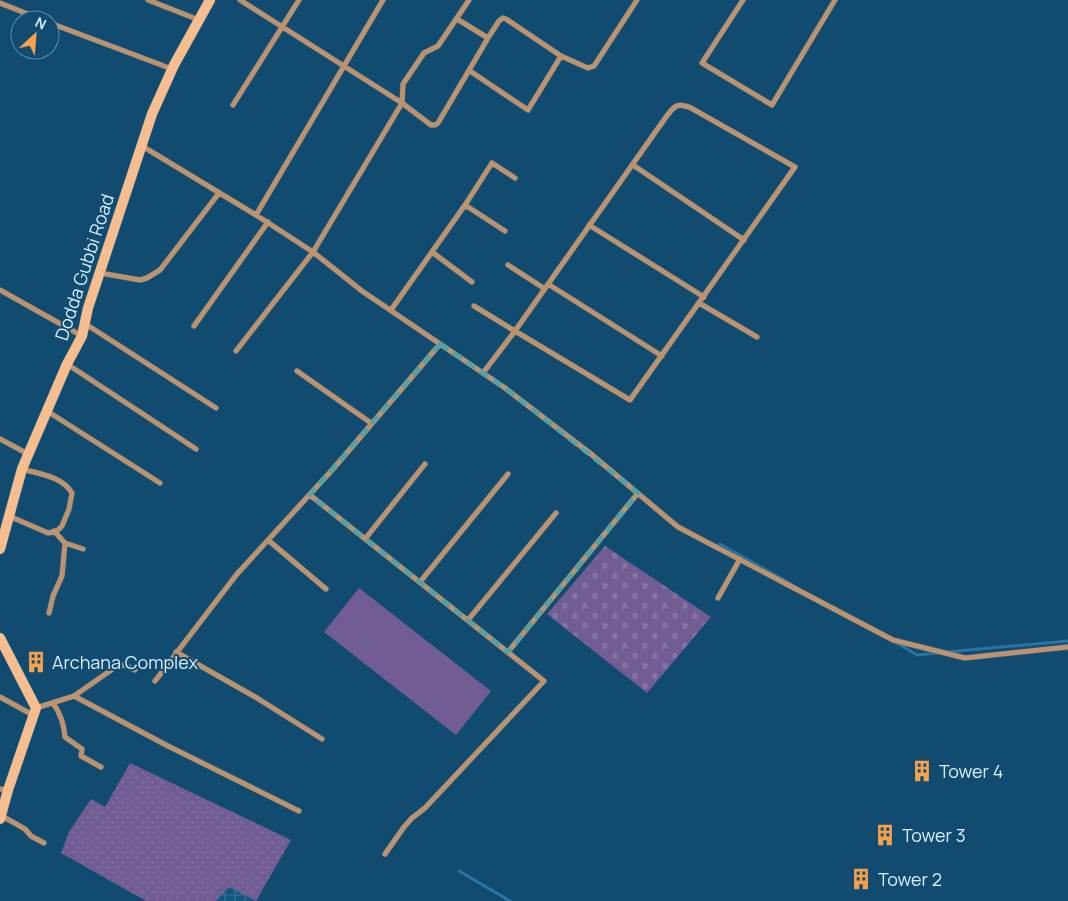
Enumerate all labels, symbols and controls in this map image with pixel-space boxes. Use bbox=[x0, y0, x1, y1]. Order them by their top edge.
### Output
north arrow bbox=[10, 10, 60, 60]
text: N bbox=[32, 12, 50, 34]
street label: Dodda Gubbi Road bbox=[49, 191, 119, 343]
building icon: Archana Complex bbox=[23, 649, 49, 675]
place label: Archana Complex bbox=[52, 650, 198, 674]
building icon: Tower 4 bbox=[909, 758, 935, 784]
place label: Tower 4 bbox=[939, 759, 1003, 783]
building icon: Tower 3 bbox=[872, 822, 898, 848]
place label: Tower 3 bbox=[902, 823, 966, 847]
building icon: Tower 2 bbox=[848, 866, 874, 892]
place label: Tower 2 bbox=[878, 867, 942, 891]

